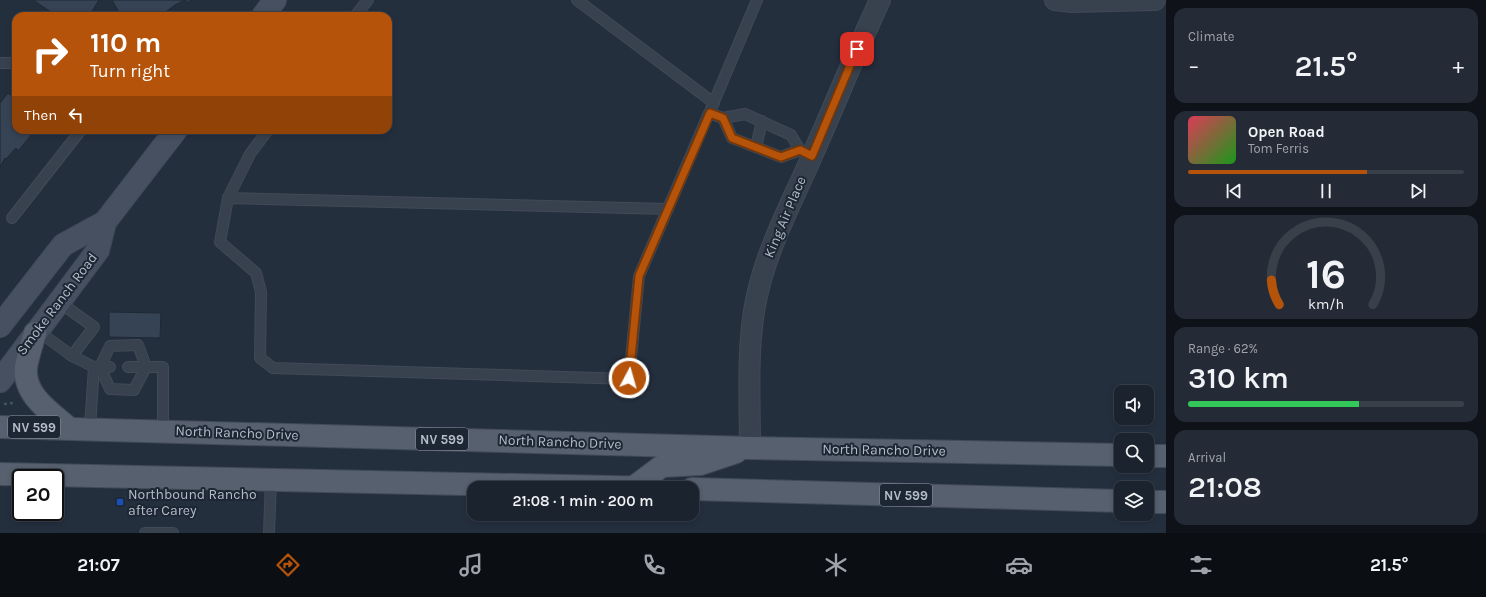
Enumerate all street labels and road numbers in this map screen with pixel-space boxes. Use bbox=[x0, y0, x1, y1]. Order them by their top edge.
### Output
street label: King Air Place bbox=[760, 174, 810, 260]
street label: Smoke Ranch Road bbox=[13, 250, 101, 358]
road number: NV 599 bbox=[8, 416, 60, 438]
street label: North Rancho Drive bbox=[175, 422, 299, 444]
road number: NV 599 bbox=[416, 428, 468, 450]
street label: North Rancho Drive bbox=[498, 431, 622, 453]
street label: North Rancho Drive bbox=[822, 440, 946, 460]
road number: NV 599 bbox=[880, 484, 932, 506]

